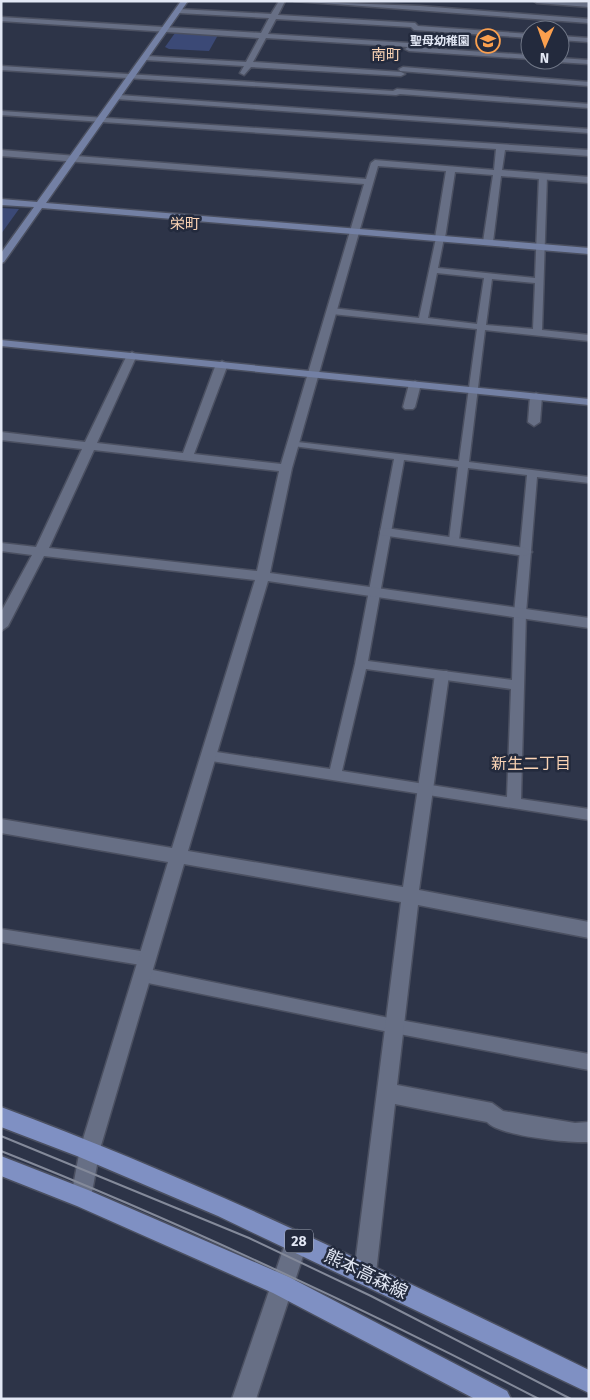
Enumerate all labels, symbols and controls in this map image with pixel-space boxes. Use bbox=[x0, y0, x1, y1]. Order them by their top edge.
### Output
north arrow bbox=[520, 20, 570, 70]
school or university icon: 聖母幼稚園 bbox=[475, 28, 501, 54]
place label: 聖母幼稚園 bbox=[410, 34, 470, 48]
district label: 南町 bbox=[371, 46, 401, 64]
text: N bbox=[540, 49, 550, 66]
district label: 栄町 bbox=[170, 215, 200, 233]
district label: 新生二丁目 bbox=[491, 754, 571, 773]
road number: 28 bbox=[285, 1230, 313, 1252]
street label: 熊本高森線 bbox=[321, 1244, 411, 1304]

